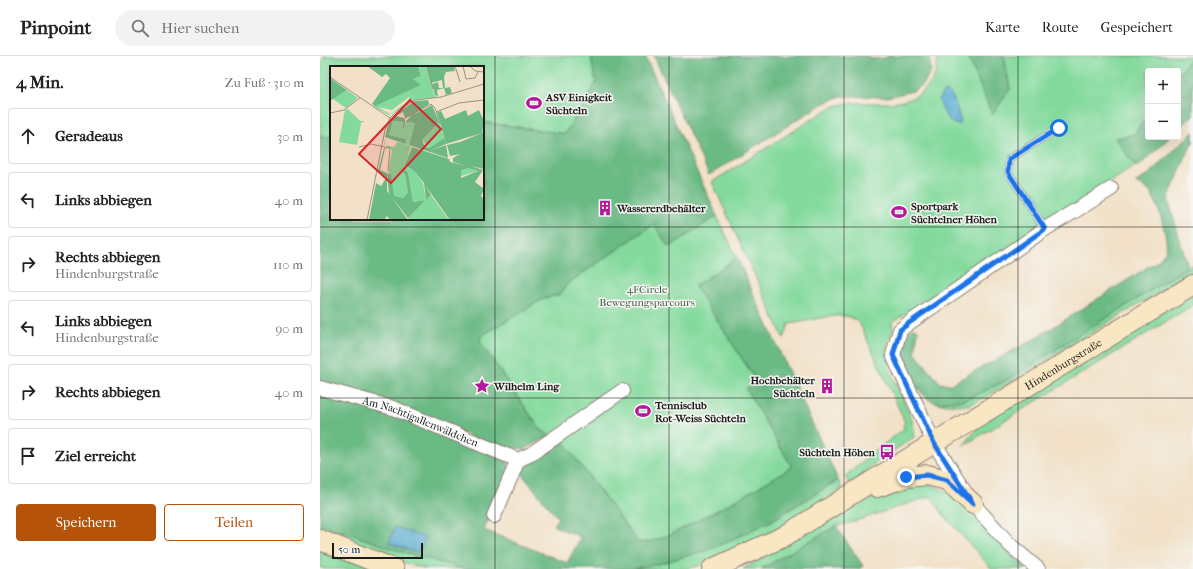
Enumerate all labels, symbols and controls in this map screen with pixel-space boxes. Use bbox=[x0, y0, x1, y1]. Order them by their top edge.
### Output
search box bbox=[115, 10, 395, 46]
text: Pinpoint bbox=[20, 17, 91, 39]
icon: search bbox=[129, 17, 151, 39]
text: Hier suchen bbox=[161, 19, 239, 37]
text: Karte bbox=[985, 19, 1020, 36]
text: Route bbox=[1042, 19, 1079, 36]
text: Gespeichert bbox=[1101, 19, 1173, 36]
inset map bbox=[330, 66, 484, 220]
map controls bbox=[1145, 68, 1181, 140]
button: + bbox=[1145, 68, 1181, 104]
text: 4 Min. bbox=[16, 72, 63, 92]
text: Zu Fuß · 310 m bbox=[225, 75, 304, 90]
place label: ASV Einigkeit Süchteln bbox=[545, 91, 613, 117]
sports icon: ASV Einigkeit Süchteln bbox=[525, 94, 543, 112]
button: − bbox=[1145, 104, 1181, 140]
route start bbox=[1050, 119, 1068, 137]
icon: ahead bbox=[17, 125, 39, 147]
text: Geradeaus bbox=[55, 127, 123, 145]
text: 30 m bbox=[277, 129, 303, 144]
icon: left bbox=[17, 189, 39, 211]
text: Links abbiegen bbox=[55, 191, 152, 209]
text: 40 m bbox=[275, 193, 303, 208]
building icon: Wassererdbehälter bbox=[596, 199, 614, 217]
place label: Sportpark Süchtelner Höhen bbox=[911, 200, 997, 226]
place label: Wassererdbehälter bbox=[616, 202, 706, 215]
sports icon: Sportpark Süchtelner Höhen bbox=[890, 203, 908, 221]
text: Rechts abbiegen bbox=[55, 248, 160, 266]
icon: right bbox=[17, 253, 39, 275]
text: 110 m bbox=[273, 257, 303, 272]
text: Hindenburgstraße bbox=[55, 266, 159, 281]
park label: 4FCircle Bewegungsparcours bbox=[599, 283, 695, 309]
text: Links abbiegen bbox=[55, 312, 152, 330]
icon: left bbox=[17, 317, 39, 339]
text: 90 m bbox=[275, 321, 303, 336]
text: Hindenburgstraße bbox=[55, 330, 159, 345]
street label: Hindenburgstraße bbox=[1022, 336, 1104, 393]
place label: Hochbehälter Süchteln bbox=[750, 374, 816, 400]
place icon: Wilhelm Ling bbox=[473, 377, 491, 395]
building icon: Hochbehälter Süchteln bbox=[818, 377, 836, 395]
place label: Wilhelm Ling bbox=[493, 380, 560, 393]
icon: right bbox=[17, 381, 39, 403]
text: Rechts abbiegen bbox=[55, 383, 160, 401]
text: 40 m bbox=[275, 385, 303, 400]
street label: Am Nachtigallenwäldchen bbox=[360, 393, 481, 450]
place label: Tennisclub Rot-Weiss Süchteln bbox=[654, 399, 746, 425]
sports icon: Tennisclub Rot-Weiss Süchteln bbox=[634, 402, 652, 420]
bus stop icon: Süchteln Höhen bbox=[878, 443, 896, 461]
icon: arrive bbox=[17, 445, 39, 467]
place label: Süchteln Höhen bbox=[799, 446, 876, 459]
text: Ziel erreicht bbox=[55, 447, 136, 465]
route end bbox=[897, 468, 915, 486]
button: Speichern bbox=[16, 504, 156, 541]
button: Teilen bbox=[164, 504, 304, 541]
scale bar bbox=[332, 541, 423, 560]
text: 50 m bbox=[338, 543, 360, 556]

